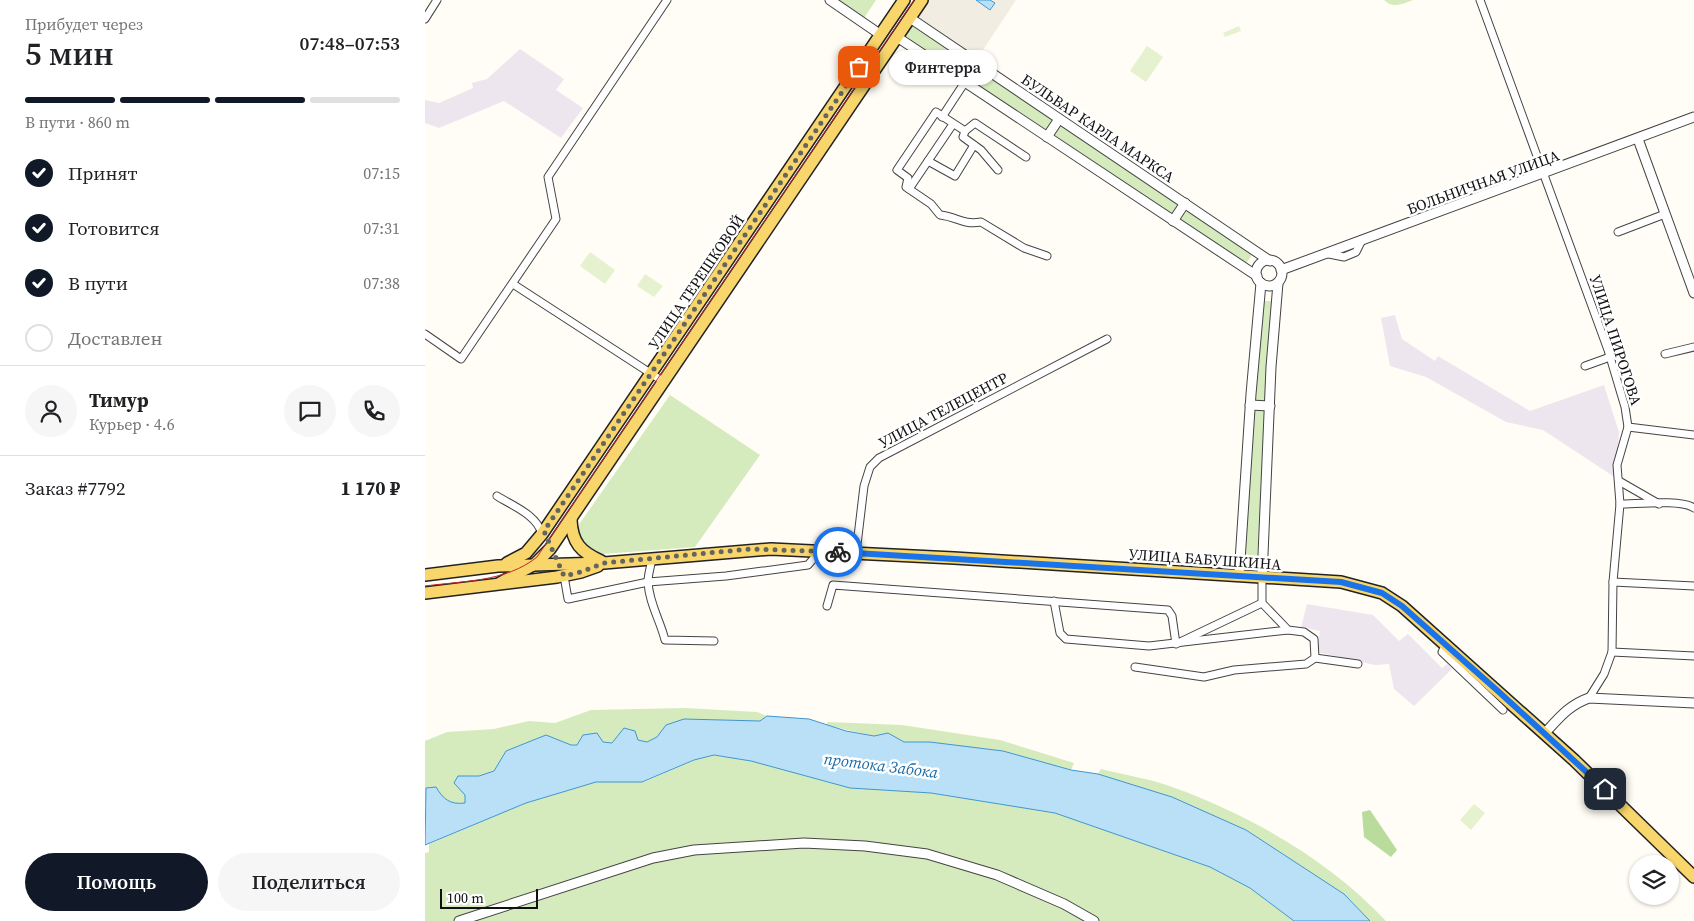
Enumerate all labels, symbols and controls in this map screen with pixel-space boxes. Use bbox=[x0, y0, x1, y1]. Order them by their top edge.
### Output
text: Прибудет через bbox=[25, 13, 143, 35]
text: 07:48–07:53 bbox=[300, 30, 400, 56]
text: 5 мин bbox=[25, 32, 114, 76]
pin bbox=[838, 46, 880, 88]
callout: Финтерра bbox=[889, 50, 997, 84]
icon: bag bbox=[845, 53, 873, 81]
text: Финтерра bbox=[905, 56, 981, 78]
street label: БУЛЬВАР КАРЛА МАРКСА bbox=[1017, 69, 1179, 187]
text: В пути · 860 m bbox=[25, 111, 130, 133]
street label: БОЛЬНИЧНАЯ УЛИЦА bbox=[1404, 145, 1562, 219]
icon: check bbox=[25, 159, 53, 187]
text: Принят bbox=[68, 160, 137, 186]
text: 07:15 bbox=[363, 162, 400, 184]
street label: УЛИЦА ТЕРЕШКОВОЙ bbox=[643, 210, 749, 354]
icon: check bbox=[25, 214, 53, 242]
text: Готовится bbox=[68, 215, 160, 241]
text: 07:31 bbox=[363, 217, 400, 239]
icon: check bbox=[25, 269, 53, 297]
text: В пути bbox=[68, 270, 128, 296]
text: 07:38 bbox=[363, 272, 400, 294]
street label: УЛИЦА ПИРОГОВА bbox=[1585, 272, 1647, 408]
text: Доставлен bbox=[68, 325, 163, 351]
street label: УЛИЦА ТЕЛЕЦЕНТР bbox=[875, 367, 1012, 453]
button: person bbox=[25, 385, 77, 437]
button: chat bbox=[284, 385, 336, 437]
button: phone bbox=[348, 385, 400, 437]
text: Тимур bbox=[89, 387, 149, 413]
text: Курьер · 4.6 bbox=[89, 413, 175, 435]
text: Заказ #7792 bbox=[25, 475, 126, 501]
text: 1 170 ₽ bbox=[340, 475, 400, 501]
courier bbox=[813, 527, 863, 577]
icon: bike bbox=[824, 538, 852, 566]
street label: УЛИЦА БАБУШКИНА bbox=[1128, 543, 1282, 575]
water label: протока Забока bbox=[823, 747, 940, 783]
pin bbox=[1584, 768, 1626, 810]
icon: home bbox=[1591, 775, 1619, 803]
button: Помощь bbox=[25, 853, 208, 911]
button: Поделиться bbox=[218, 853, 400, 911]
map controls bbox=[1629, 855, 1679, 905]
button: layers bbox=[1629, 855, 1679, 905]
scale bar bbox=[440, 886, 537, 909]
text: 100 m bbox=[447, 888, 484, 908]

